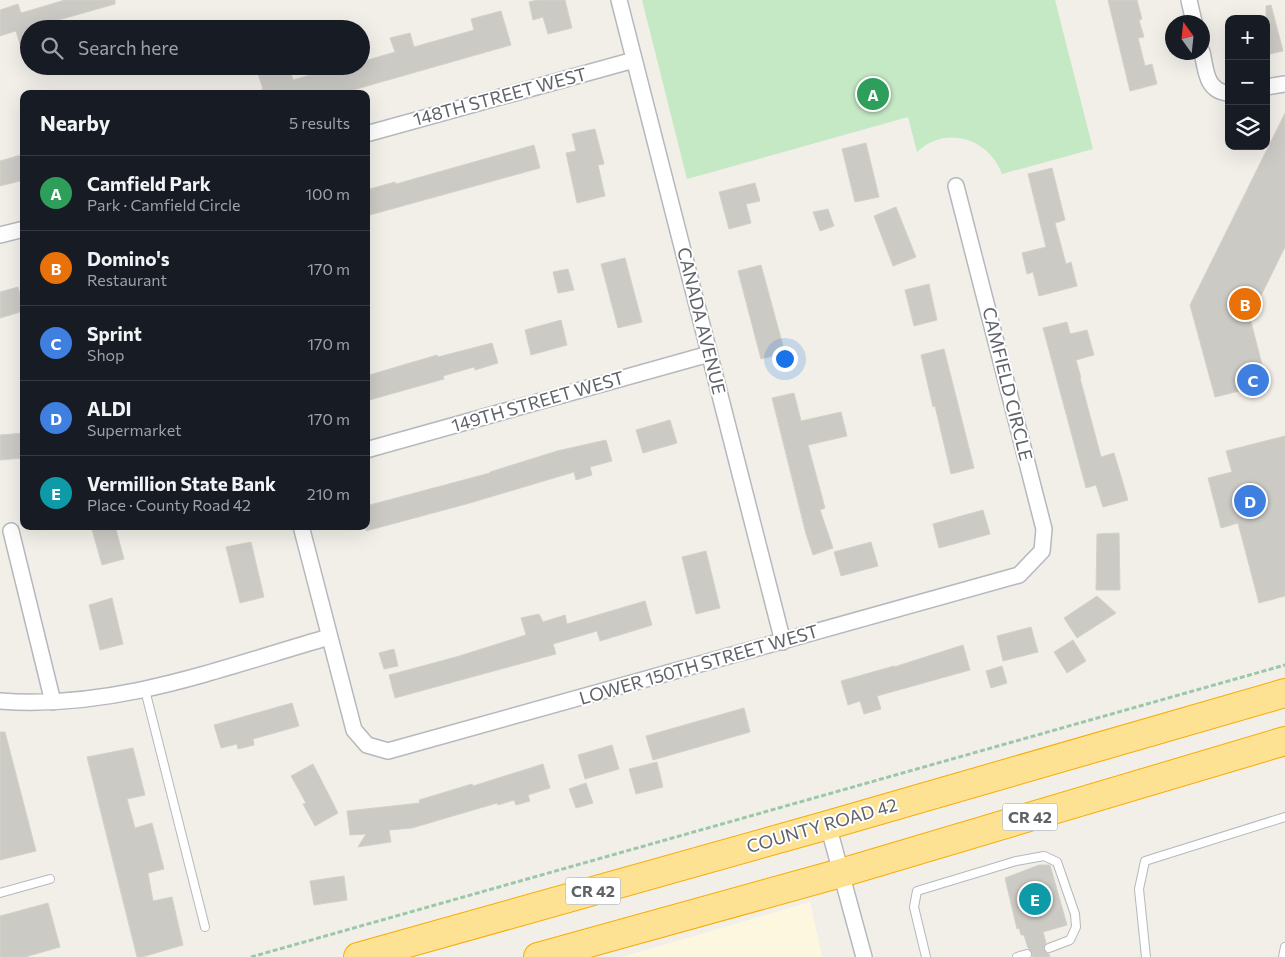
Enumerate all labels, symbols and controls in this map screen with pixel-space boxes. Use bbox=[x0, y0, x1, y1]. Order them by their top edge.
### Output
north arrow bbox=[1165, 15, 1210, 60]
map controls bbox=[1225, 15, 1270, 150]
button: + bbox=[1225, 15, 1270, 60]
search box bbox=[20, 20, 370, 75]
icon: search bbox=[38, 34, 66, 62]
text: Search here bbox=[78, 36, 178, 59]
button: − bbox=[1225, 60, 1270, 105]
street label: 148TH STREET WEST bbox=[411, 62, 589, 130]
pin: A bbox=[857, 75, 889, 113]
button: layers bbox=[1225, 105, 1270, 150]
text: Nearby bbox=[40, 110, 110, 135]
text: 5 results bbox=[289, 113, 350, 132]
text: Camfield Park bbox=[87, 172, 211, 195]
text: A bbox=[50, 184, 62, 203]
text: 100 m bbox=[305, 184, 350, 203]
text: Park · Camfield Circle bbox=[87, 195, 241, 214]
street label: CANADA AVENUE bbox=[673, 245, 731, 397]
text: Domino's bbox=[87, 247, 170, 270]
text: B bbox=[51, 259, 61, 278]
text: 170 m bbox=[307, 259, 350, 278]
text: Restaurant bbox=[87, 270, 167, 289]
pin: B bbox=[1229, 285, 1261, 323]
street label: CAMFIELD CIRCLE bbox=[978, 305, 1038, 463]
text: Sprint bbox=[87, 322, 142, 345]
text: C bbox=[51, 334, 61, 353]
text: 170 m bbox=[307, 334, 350, 353]
text: Shop bbox=[87, 345, 125, 364]
your location bbox=[772, 346, 798, 372]
pin: C bbox=[1237, 361, 1269, 399]
street label: 149TH STREET WEST bbox=[449, 366, 627, 436]
text: ALDI bbox=[87, 397, 132, 420]
text: D bbox=[50, 409, 62, 428]
text: 170 m bbox=[307, 409, 350, 428]
text: Supermarket bbox=[87, 420, 182, 439]
text: Vermillion State Bank bbox=[87, 472, 276, 495]
pin: D bbox=[1234, 482, 1266, 520]
text: E bbox=[51, 484, 61, 503]
text: 210 m bbox=[307, 484, 350, 503]
text: Place · County Road 42 bbox=[87, 495, 251, 514]
street label: LOWER 150TH STREET WEST bbox=[577, 619, 821, 709]
street label: COUNTY ROAD 42 bbox=[744, 793, 900, 857]
road number: CR 42 bbox=[1002, 804, 1058, 830]
road number: CR 42 bbox=[566, 878, 620, 904]
pin: E bbox=[1019, 880, 1051, 918]

